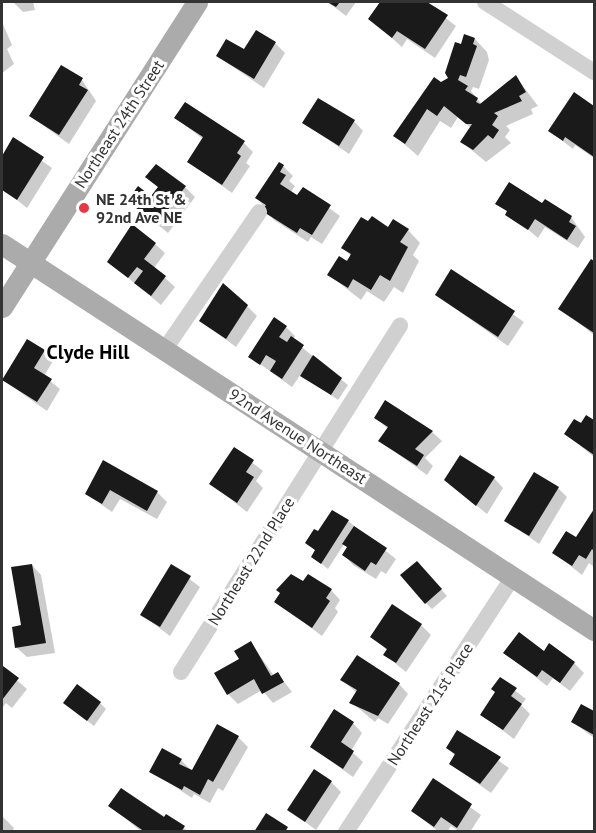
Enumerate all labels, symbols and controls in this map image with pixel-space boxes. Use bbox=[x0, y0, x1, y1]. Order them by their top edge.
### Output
street label: Northeast 24th Street bbox=[70, 56, 168, 192]
place label: NE 24th St & 92nd Ave NE bbox=[96, 189, 187, 227]
marker: NE 24th St & 92nd Ave NE bbox=[77, 201, 91, 215]
district label: Clyde Hill bbox=[47, 340, 129, 364]
street label: 92nd Avenue Northeast bbox=[225, 384, 371, 488]
street label: Northeast 22nd Place bbox=[204, 493, 298, 629]
street label: Northeast 21st Place bbox=[383, 639, 477, 769]

